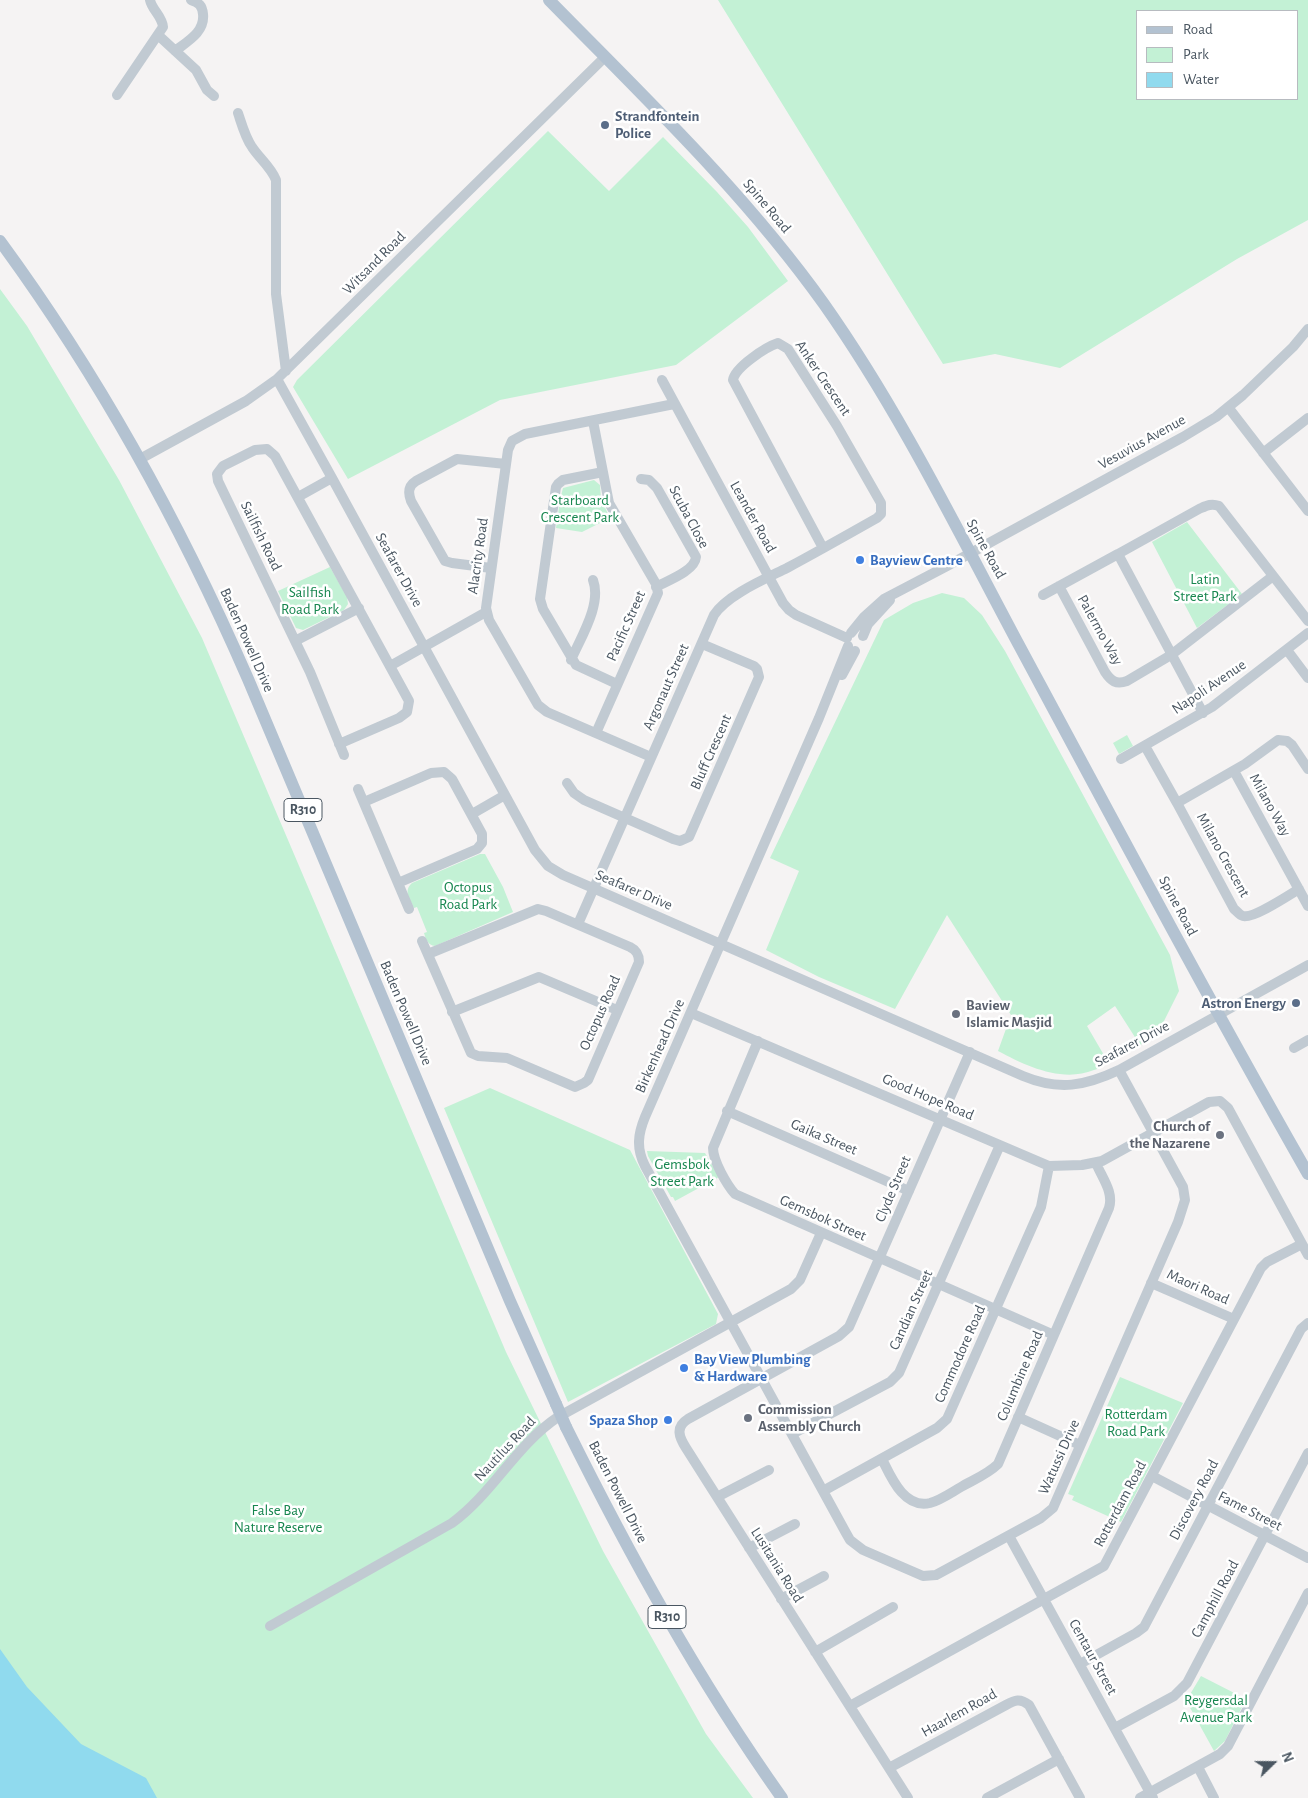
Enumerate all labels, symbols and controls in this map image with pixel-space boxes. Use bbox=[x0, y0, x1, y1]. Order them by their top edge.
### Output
legend bbox=[1136, 10, 1298, 100]
text: Road bbox=[1183, 22, 1213, 37]
text: Park bbox=[1183, 47, 1209, 62]
text: Water bbox=[1183, 72, 1219, 87]
place label: Strandfontein Police bbox=[615, 107, 699, 142]
marker: Strandfontein Police bbox=[599, 119, 611, 131]
street label: Spine Road bbox=[739, 175, 795, 237]
street label: Witsand Road bbox=[339, 228, 409, 298]
street label: Anker Crescent bbox=[791, 337, 855, 419]
street label: Vesuvius Avenue bbox=[1095, 411, 1189, 473]
street label: Leander Road bbox=[726, 478, 780, 556]
street label: Scuba Close bbox=[665, 482, 713, 552]
park label: Starboard Crescent Park bbox=[541, 491, 619, 526]
street label: Sailfish Road bbox=[236, 498, 286, 574]
street label: Spine Road bbox=[962, 516, 1010, 582]
street label: Alacrity Road bbox=[464, 517, 492, 595]
street label: Seafarer Drive bbox=[371, 530, 427, 610]
place label: Bayview Centre bbox=[870, 551, 963, 569]
marker: Bayview Centre bbox=[854, 554, 866, 566]
park label: Latin Street Park bbox=[1173, 570, 1237, 605]
park label: Sailfish Road Park bbox=[281, 583, 339, 618]
street label: Baden Powell Drive bbox=[216, 585, 278, 695]
street label: Pacific Street bbox=[602, 588, 650, 664]
street label: Palermo Way bbox=[1073, 592, 1127, 668]
street label: Argonaut Street bbox=[639, 641, 693, 733]
street label: Napoli Avenue bbox=[1169, 656, 1249, 718]
street label: Bluff Crescent bbox=[686, 711, 736, 793]
street label: Milano Way bbox=[1245, 770, 1295, 840]
road number: R310 bbox=[284, 798, 322, 822]
street label: Milano Crescent bbox=[1192, 810, 1254, 900]
street label: Seafarer Drive bbox=[593, 866, 675, 914]
street label: Spine Road bbox=[1155, 873, 1201, 939]
park label: Octopus Road Park bbox=[439, 878, 497, 913]
street label: Baden Powell Drive bbox=[376, 958, 436, 1068]
street label: Octopus Road bbox=[575, 973, 625, 1053]
place label: Astron Energy bbox=[1201, 994, 1286, 1012]
street label: Birkenhead Drive bbox=[631, 996, 689, 1096]
place label: Baview Islamic Masjid bbox=[966, 996, 1052, 1031]
marker: Astron Energy bbox=[1290, 997, 1302, 1009]
marker: Baview Islamic Masjid bbox=[950, 1008, 962, 1020]
street label: Seafarer Drive bbox=[1092, 1017, 1172, 1071]
street label: Good Hope Road bbox=[879, 1070, 977, 1124]
street label: Gaika Street bbox=[788, 1115, 860, 1159]
place label: Church of the Nazarene bbox=[1129, 1117, 1210, 1152]
marker: Church of the Nazarene bbox=[1214, 1129, 1226, 1141]
street label: Clyde Street bbox=[871, 1153, 915, 1225]
park label: Gemsbok Street Park bbox=[650, 1155, 714, 1190]
street label: Gemsbok Street bbox=[777, 1191, 869, 1245]
street label: Maori Road bbox=[1164, 1265, 1232, 1309]
street label: Candian Street bbox=[885, 1267, 937, 1353]
street label: Commodore Road bbox=[930, 1302, 990, 1406]
street label: Columbine Road bbox=[993, 1328, 1047, 1424]
place label: Bay View Plumbing & Hardware bbox=[694, 1350, 811, 1385]
marker: Bay View Plumbing & Hardware bbox=[678, 1362, 690, 1374]
place label: Commission Assembly Church bbox=[758, 1400, 861, 1435]
park label: Rotterdam Road Park bbox=[1105, 1405, 1167, 1440]
place label: Spaza Shop bbox=[589, 1411, 658, 1429]
marker: Commission Assembly Church bbox=[742, 1412, 754, 1424]
street label: Nautilus Road bbox=[470, 1413, 540, 1485]
marker: Spaza Shop bbox=[662, 1414, 674, 1426]
street label: Watussi Drive bbox=[1034, 1417, 1084, 1497]
street label: Baden Powell Drive bbox=[585, 1438, 651, 1546]
street label: Discovery Road bbox=[1165, 1457, 1223, 1543]
street label: Rotterdam Road bbox=[1090, 1458, 1150, 1550]
street label: Fame Street bbox=[1215, 1487, 1285, 1535]
park label: False Bay Nature Reserve bbox=[234, 1501, 322, 1536]
street label: Lusitania Road bbox=[747, 1524, 807, 1606]
street label: Camphill Road bbox=[1187, 1557, 1243, 1641]
road number: R310 bbox=[648, 1605, 686, 1628]
street label: Centaur Street bbox=[1065, 1616, 1121, 1698]
street label: Haarlem Road bbox=[918, 1685, 1000, 1741]
park label: Reygersdal Avenue Park bbox=[1180, 1691, 1252, 1726]
north arrow bbox=[1248, 1738, 1298, 1788]
text: N bbox=[1279, 1750, 1295, 1765]

